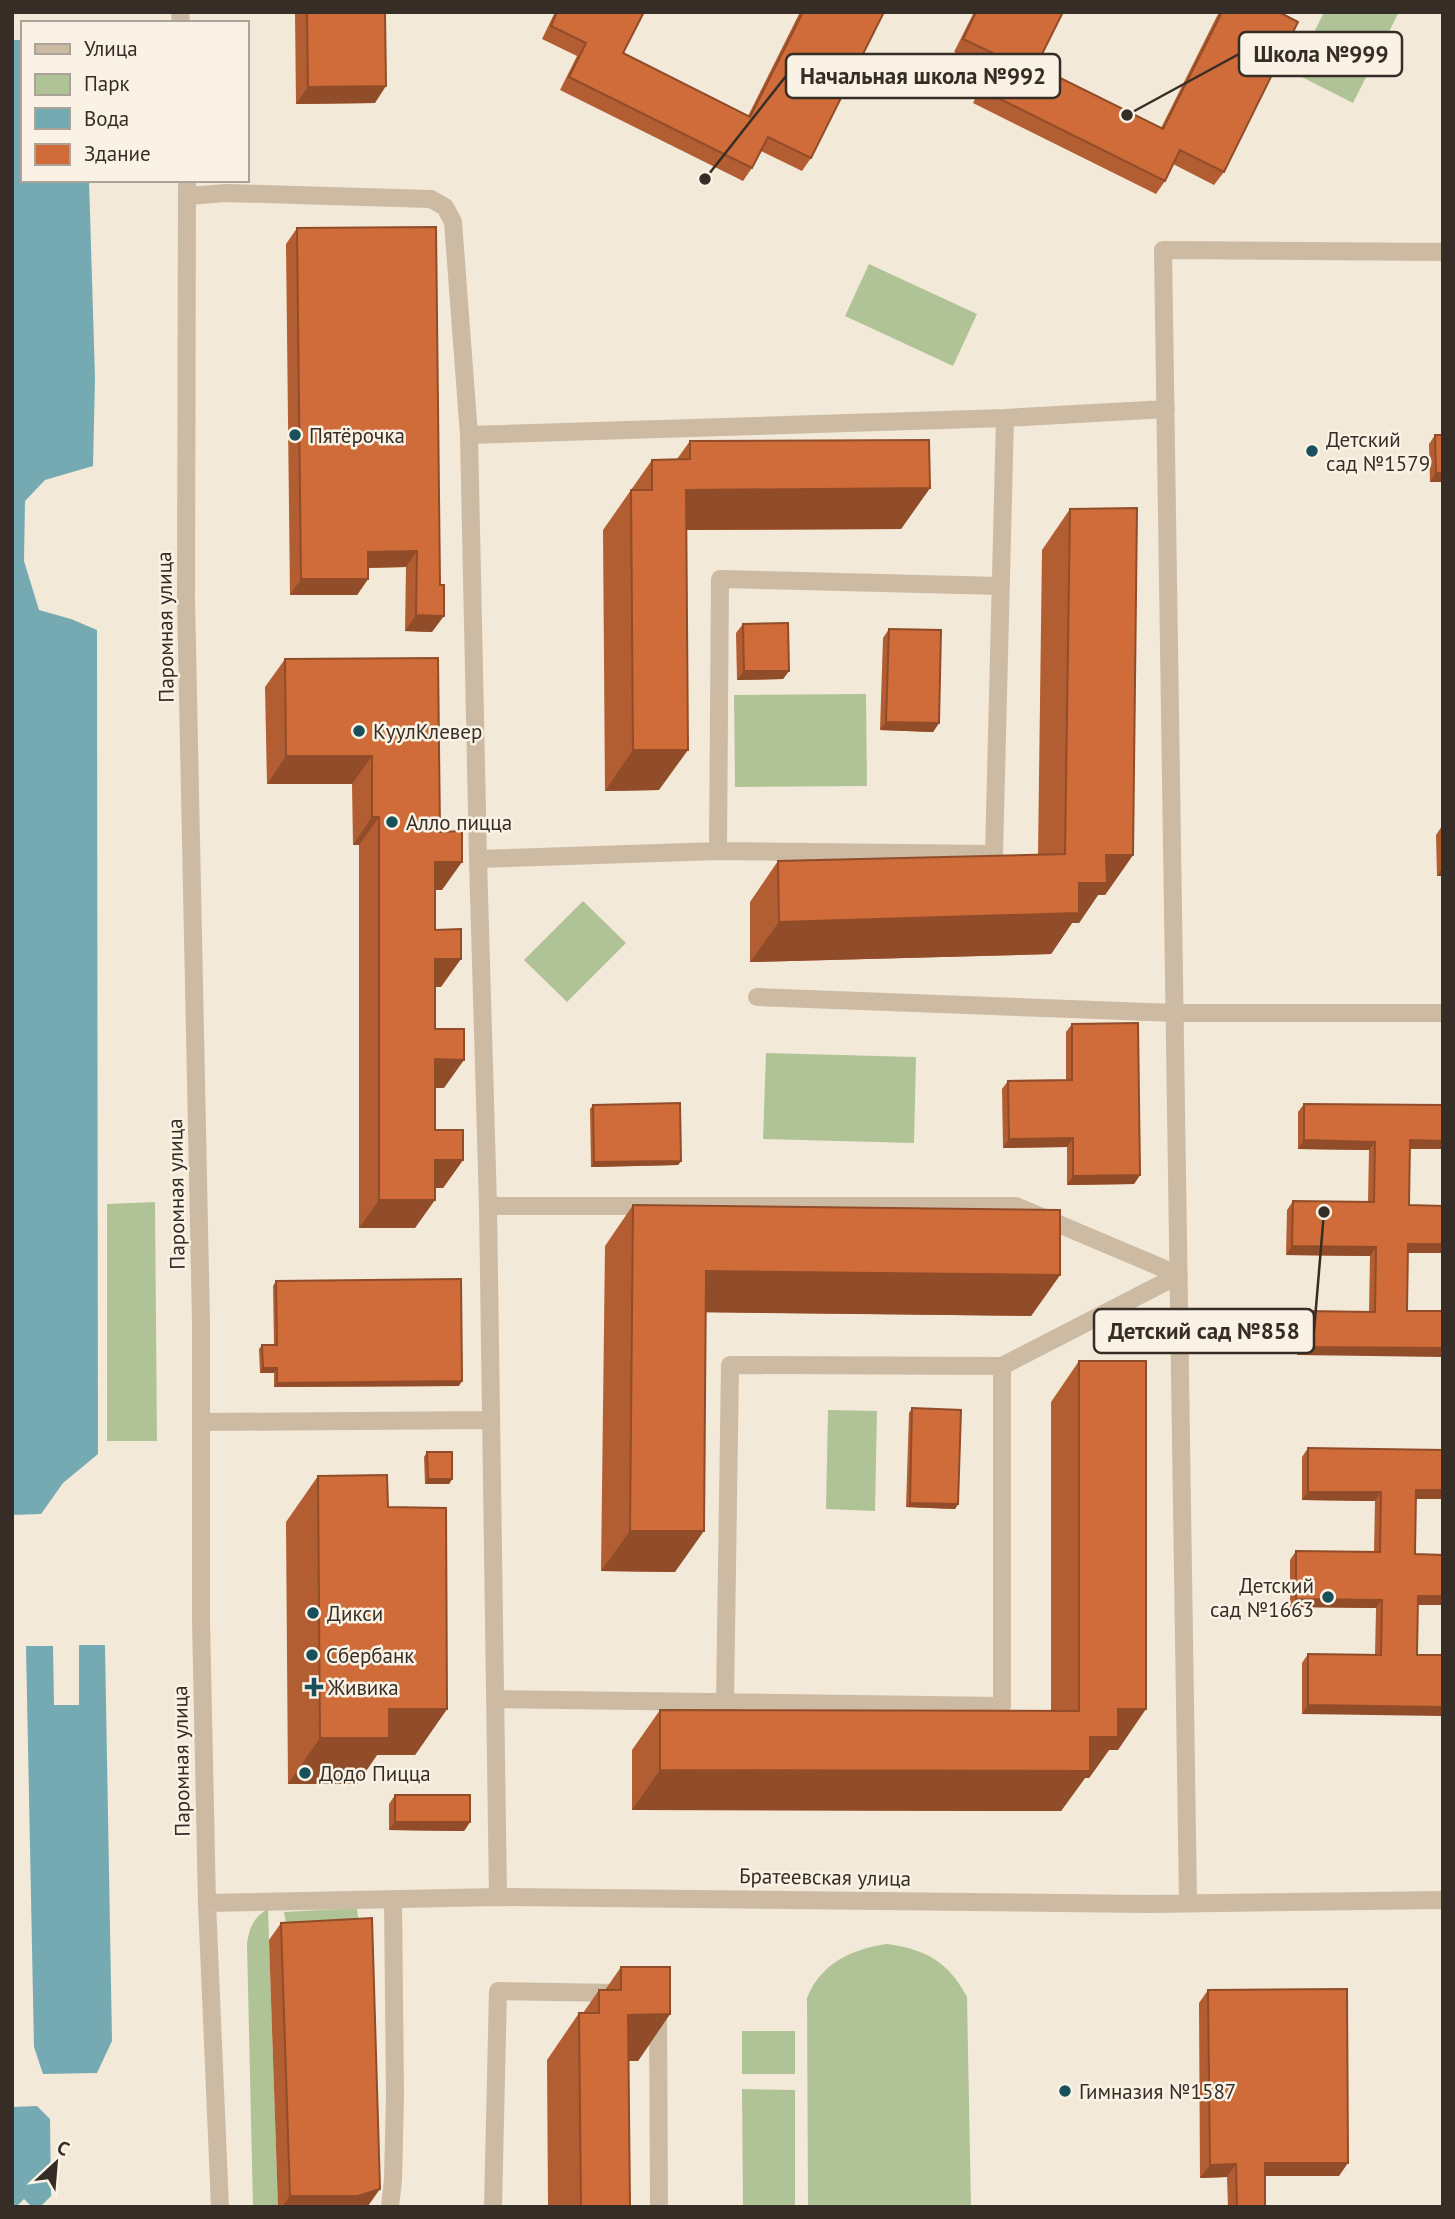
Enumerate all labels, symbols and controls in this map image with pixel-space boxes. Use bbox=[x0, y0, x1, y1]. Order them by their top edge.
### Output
legend bbox=[21, 21, 248, 182]
callout: Школа №999 bbox=[1239, 32, 1402, 76]
text: Улица bbox=[84, 35, 138, 62]
text: Школа №999 bbox=[1254, 39, 1388, 68]
callout: Начальная школа №992 bbox=[786, 54, 1060, 98]
text: Начальная школа №992 bbox=[800, 61, 1046, 90]
text: Парк bbox=[84, 70, 130, 97]
text: Вода bbox=[84, 105, 129, 132]
text: Здание bbox=[84, 140, 151, 167]
place label: Пятёрочка bbox=[309, 422, 405, 449]
place label: Детский сад №1579 bbox=[1326, 426, 1430, 477]
marker: Пятёрочка bbox=[287, 427, 303, 443]
marker: Детский сад №1579 bbox=[1304, 443, 1320, 459]
street label: Паромная улица bbox=[150, 551, 180, 703]
place label: КуулКлевер bbox=[373, 718, 482, 745]
marker: КуулКлевер bbox=[351, 723, 367, 739]
place label: Алло пицца bbox=[406, 809, 512, 836]
marker: Алло пицца bbox=[384, 814, 400, 830]
street label: Паромная улица bbox=[161, 1118, 191, 1270]
callout: Детский сад №858 bbox=[1094, 1309, 1314, 1353]
text: Детский сад №858 bbox=[1108, 1316, 1300, 1345]
place label: Детский сад №1663 bbox=[1210, 1572, 1314, 1623]
marker: Детский сад №1663 bbox=[1320, 1589, 1336, 1605]
place label: Дикси bbox=[327, 1600, 383, 1627]
marker: Дикси bbox=[305, 1605, 321, 1621]
place label: Сбербанк bbox=[326, 1642, 414, 1669]
marker: Сбербанк bbox=[304, 1647, 320, 1663]
place label: Живика bbox=[327, 1674, 399, 1701]
marker: Живика bbox=[306, 1679, 322, 1695]
street label: Паромная улица bbox=[166, 1685, 196, 1837]
place label: Додо Пицца bbox=[319, 1760, 431, 1787]
marker: Додо Пицца bbox=[297, 1765, 313, 1781]
street label: Братеевская улица bbox=[739, 1862, 911, 1892]
place label: Гимназия №1587 bbox=[1079, 2078, 1236, 2105]
marker: Гимназия №1587 bbox=[1057, 2083, 1073, 2099]
north arrow bbox=[21, 2128, 91, 2198]
text: С bbox=[53, 2135, 74, 2161]

